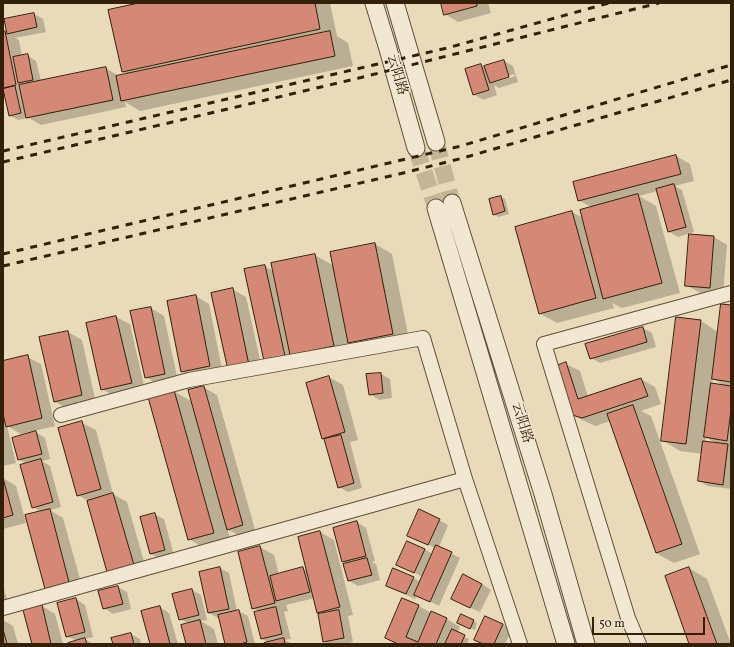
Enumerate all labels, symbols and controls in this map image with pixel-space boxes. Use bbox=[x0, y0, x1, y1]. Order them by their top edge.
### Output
street label: 云阳路 bbox=[382, 52, 410, 98]
street label: 云阳路 bbox=[507, 400, 535, 446]
scale bar bbox=[594, 609, 707, 635]
text: 50 m bbox=[599, 616, 625, 632]

